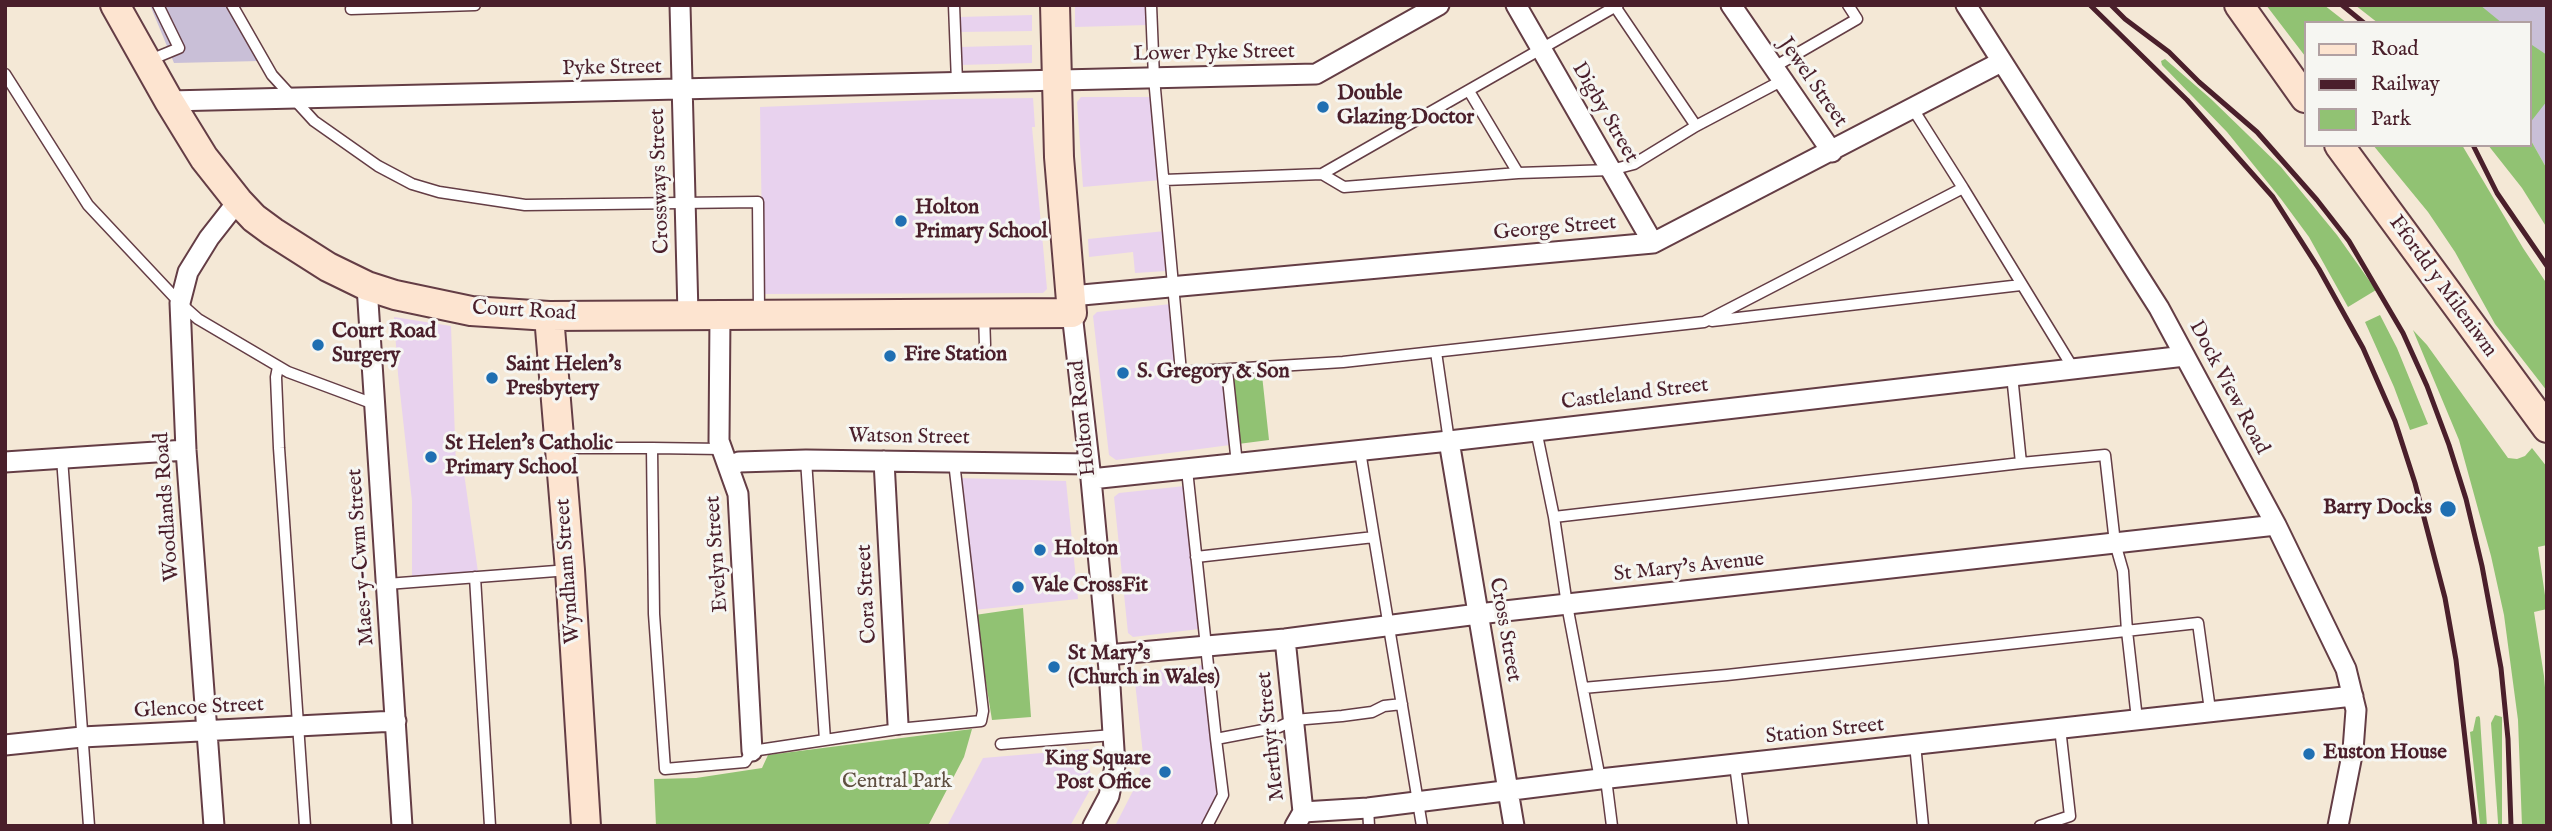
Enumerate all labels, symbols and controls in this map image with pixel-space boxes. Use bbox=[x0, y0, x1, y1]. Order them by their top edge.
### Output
legend bbox=[2304, 21, 2531, 147]
street label: Jewel Street bbox=[1772, 33, 1852, 133]
text: Road bbox=[2371, 36, 2418, 63]
street label: Lower Pyke Street bbox=[1133, 40, 1295, 68]
street label: Pyke Street bbox=[562, 56, 662, 82]
street label: Digby Street bbox=[1565, 58, 1643, 168]
text: Railway bbox=[2371, 71, 2440, 98]
place label: Double Glazing Doctor bbox=[1337, 82, 1474, 132]
marker: Double Glazing Doctor bbox=[1315, 99, 1331, 115]
text: Park bbox=[2371, 106, 2411, 133]
street label: Crossways Street bbox=[646, 108, 676, 254]
place label: Holton Primary School bbox=[915, 196, 1048, 246]
street label: George Street bbox=[1493, 211, 1617, 247]
street label: Ffordd y Mileniwm bbox=[2382, 211, 2502, 363]
marker: Holton Primary School bbox=[893, 213, 909, 229]
street label: Court Road bbox=[471, 297, 577, 327]
street label: Dock View Road bbox=[2182, 317, 2274, 459]
place label: Court Road Surgery bbox=[332, 320, 436, 370]
marker: Court Road Surgery bbox=[310, 337, 326, 353]
place label: Fire Station bbox=[904, 343, 1007, 369]
marker: Fire Station bbox=[882, 348, 898, 364]
place label: Saint Helen's Presbytery bbox=[506, 353, 621, 403]
street label: Holton Road bbox=[1065, 359, 1103, 477]
place label: S. Gregory & Son bbox=[1137, 360, 1290, 386]
marker: S. Gregory & Son bbox=[1115, 365, 1131, 381]
marker: Saint Helen's Presbytery bbox=[484, 370, 500, 386]
street label: Castleland Street bbox=[1560, 373, 1710, 417]
street label: Watson Street bbox=[848, 424, 970, 452]
street label: Woodlands Road bbox=[150, 432, 186, 582]
place label: St Helen's Catholic Primary School bbox=[445, 432, 613, 482]
marker: St Helen's Catholic Primary School bbox=[423, 449, 439, 465]
street label: Maes-y-Cwm Street bbox=[343, 468, 381, 646]
street label: Evelyn Street bbox=[701, 495, 735, 613]
place label: Barry Docks bbox=[2323, 496, 2432, 522]
street label: Wyndham Street bbox=[551, 497, 587, 645]
marker: Barry Docks bbox=[2438, 499, 2458, 519]
place label: Holton bbox=[1054, 537, 1118, 563]
marker: Holton bbox=[1032, 542, 1048, 558]
street label: Cora Street bbox=[853, 544, 883, 644]
street label: St Mary's Avenue bbox=[1612, 548, 1766, 588]
place label: Vale CrossFit bbox=[1032, 574, 1148, 600]
street label: Cross Street bbox=[1482, 576, 1526, 684]
marker: Vale CrossFit bbox=[1010, 579, 1026, 595]
place label: St Mary's (Church in Wales) bbox=[1068, 642, 1220, 692]
marker: St Mary's (Church in Wales) bbox=[1046, 659, 1062, 675]
street label: Merthyr Street bbox=[1253, 670, 1291, 802]
street label: Glencoe Street bbox=[133, 693, 265, 725]
street label: Station Street bbox=[1765, 713, 1885, 751]
place label: Euston House bbox=[2323, 741, 2447, 767]
marker: Euston House bbox=[2301, 746, 2317, 762]
place label: King Square Post Office bbox=[1045, 747, 1151, 797]
marker: King Square Post Office bbox=[1157, 764, 1173, 780]
park label: Central Park bbox=[842, 770, 952, 796]

